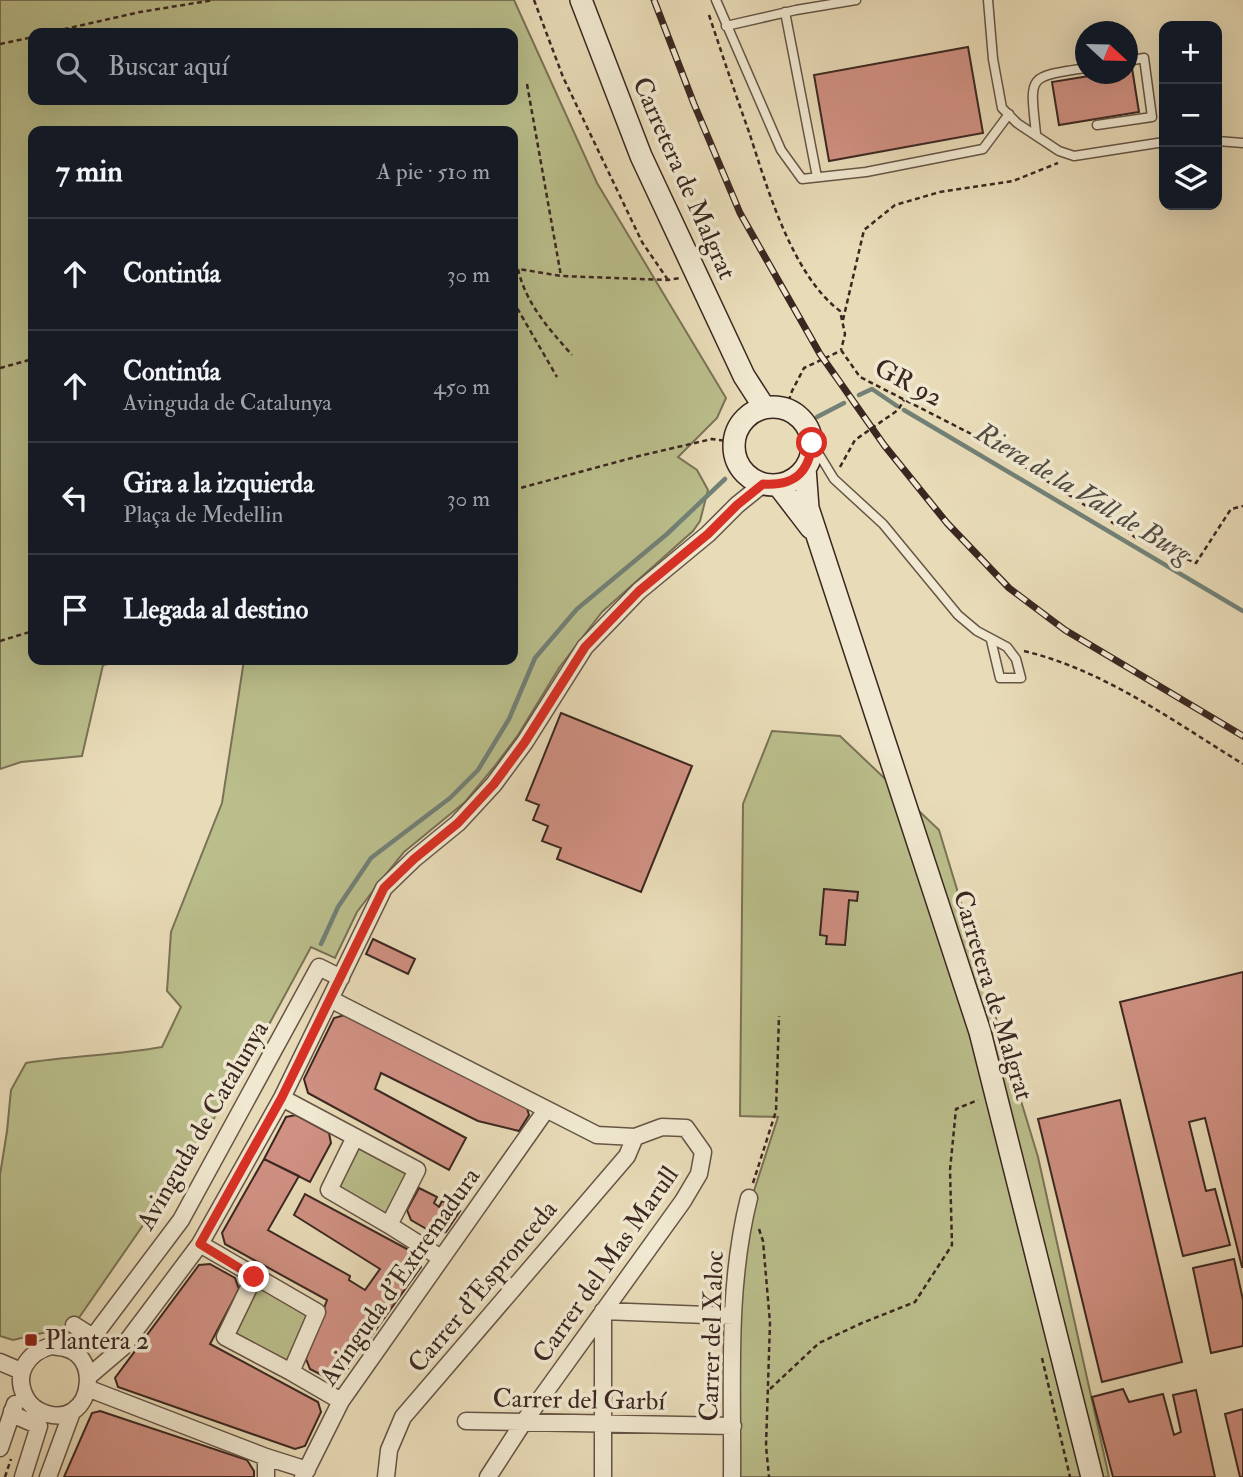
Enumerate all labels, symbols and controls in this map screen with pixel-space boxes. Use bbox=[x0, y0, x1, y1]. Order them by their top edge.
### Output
north arrow bbox=[1075, 21, 1138, 84]
map controls bbox=[1159, 21, 1222, 210]
button: + bbox=[1159, 21, 1222, 84]
search box bbox=[28, 28, 518, 105]
icon: search bbox=[52, 48, 90, 86]
text: Buscar aquí bbox=[108, 51, 228, 83]
street label: Carretera de Malgrat bbox=[625, 72, 743, 285]
button: − bbox=[1159, 84, 1222, 147]
button: layers bbox=[1159, 147, 1222, 210]
text: 7 min bbox=[56, 153, 123, 190]
text: A pie · 510 m bbox=[377, 157, 490, 186]
icon: ahead bbox=[56, 255, 94, 293]
text: Continúa bbox=[123, 258, 221, 290]
text: 30 m bbox=[447, 260, 490, 289]
street label: GR 92 bbox=[869, 352, 948, 414]
text: Continúa bbox=[123, 356, 221, 388]
icon: ahead bbox=[56, 367, 94, 405]
text: 450 m bbox=[433, 372, 490, 401]
text: Avinguda de Catalunya bbox=[123, 388, 332, 417]
water label: Riera de la Vall de Burg bbox=[968, 414, 1199, 572]
route start bbox=[796, 427, 827, 458]
text: Gira a la izquierda bbox=[123, 468, 314, 500]
icon: left bbox=[56, 479, 94, 517]
text: 30 m bbox=[447, 484, 490, 513]
text: Plaça de Medellin bbox=[123, 500, 283, 529]
icon: arrive bbox=[56, 591, 94, 629]
text: Llegada al destino bbox=[123, 594, 308, 626]
street label: Carretera de Malgrat bbox=[946, 886, 1040, 1104]
street label: Avinguda de Catalunya bbox=[130, 1015, 276, 1237]
street label: Carrer del Mas Marull bbox=[526, 1160, 686, 1369]
street label: Avinguda d'Extremadura bbox=[312, 1161, 487, 1393]
street label: Carrer d'Espronceda bbox=[401, 1194, 565, 1380]
street label: Carrer del Xaloc bbox=[693, 1250, 731, 1422]
route end bbox=[238, 1261, 269, 1292]
place label: Plantera 2 bbox=[45, 1325, 149, 1357]
marker: Plantera 2 bbox=[23, 1332, 39, 1348]
street label: Carrer del Garbí bbox=[492, 1382, 668, 1418]

